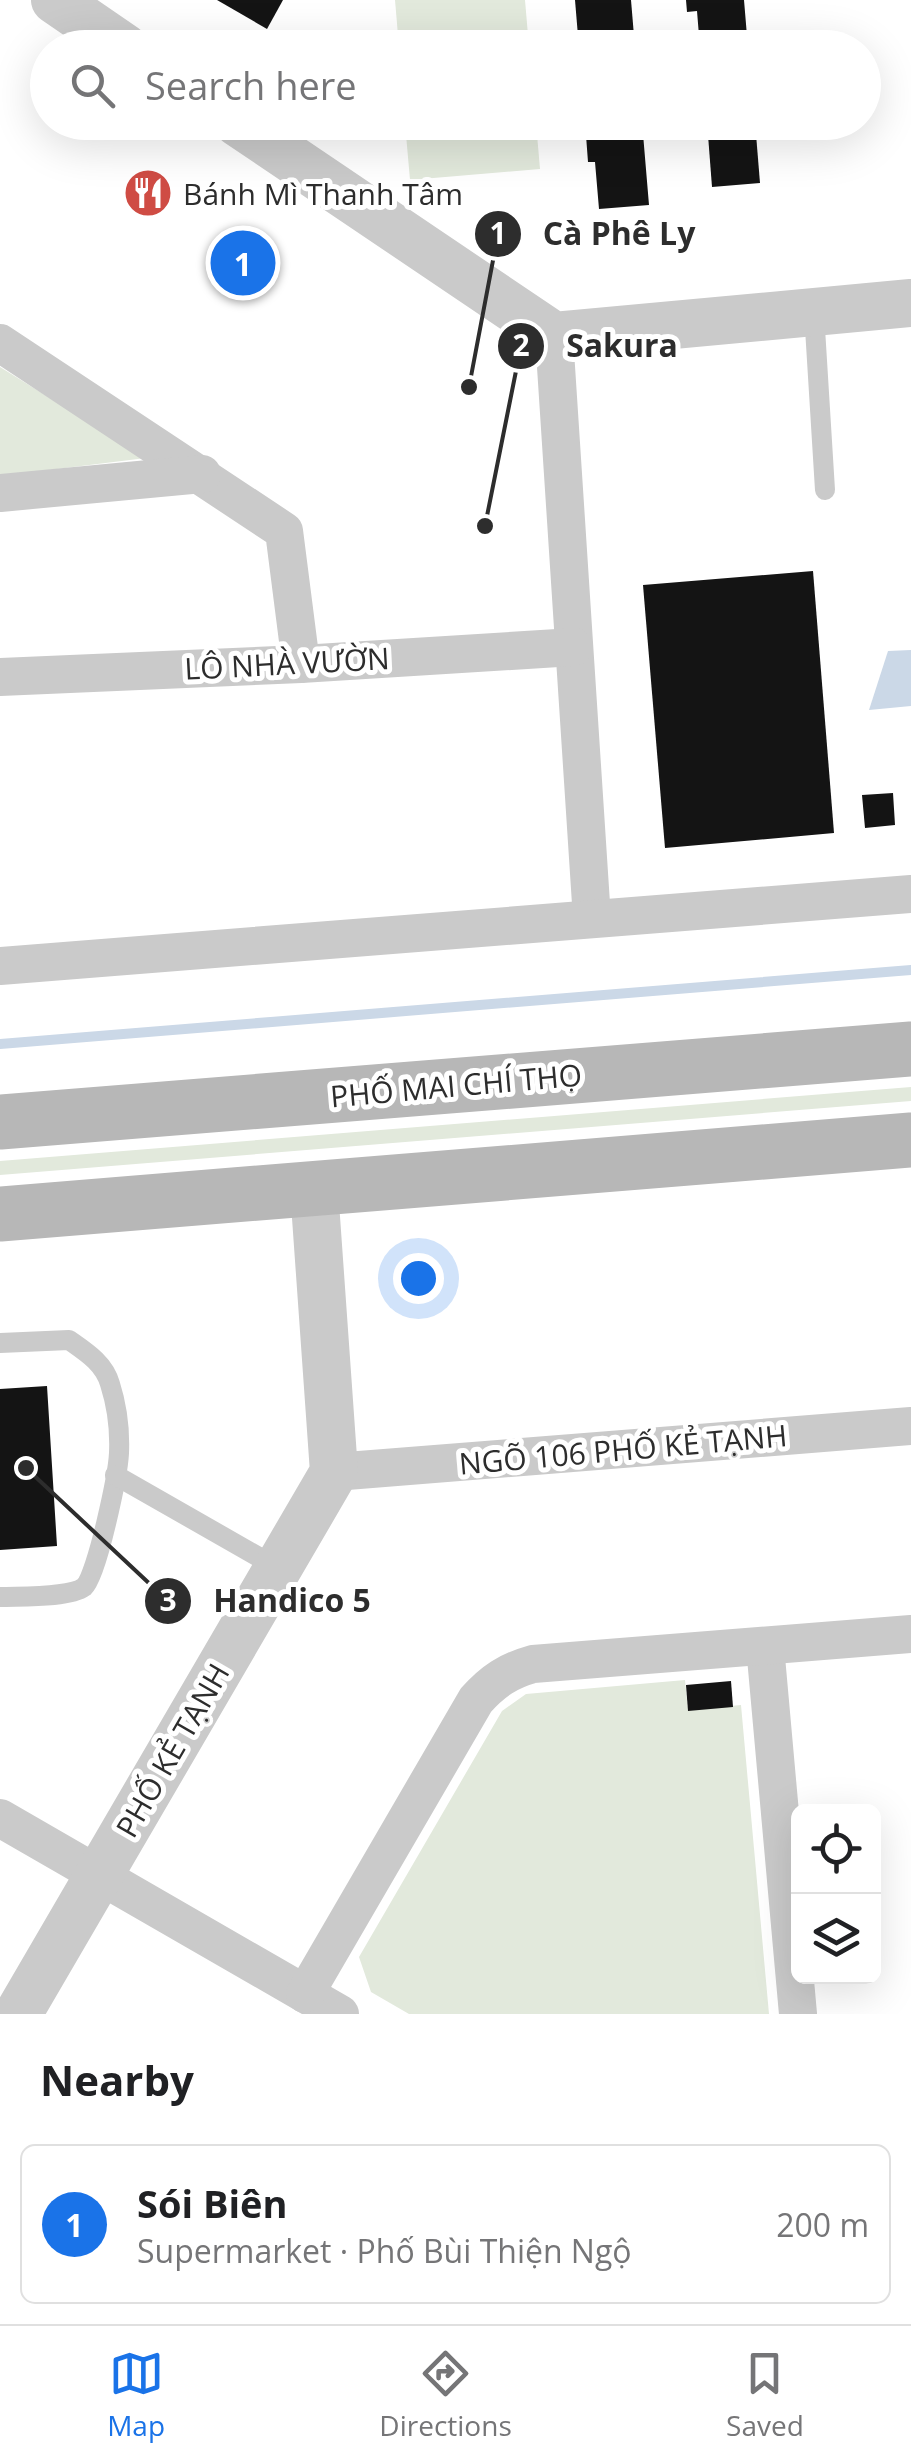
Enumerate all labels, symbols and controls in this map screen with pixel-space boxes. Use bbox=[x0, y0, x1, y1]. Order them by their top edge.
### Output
search box bbox=[30, 30, 881, 140]
icon: search bbox=[65, 58, 120, 113]
text: Search here bbox=[145, 59, 357, 111]
restaurant icon: Bánh Mì Thanh Tâm bbox=[122, 167, 174, 219]
place label: Bánh Mì Thanh Tâm bbox=[183, 173, 463, 214]
callout: Cà Phê Ly bbox=[473, 203, 715, 265]
text: Cà Phê Ly bbox=[543, 211, 696, 254]
text: 1 bbox=[489, 212, 507, 253]
pin: 1 bbox=[210, 226, 276, 300]
callout: Sakura bbox=[496, 315, 698, 377]
text: Sakura bbox=[566, 323, 678, 366]
text: 2 bbox=[512, 324, 530, 365]
street label: LÔ NHÀ VƯỜN bbox=[183, 637, 391, 689]
street label: PHỐ MAI CHÍ THỌ bbox=[328, 1054, 584, 1116]
your location bbox=[393, 1253, 444, 1304]
street label: NGÕ 106 PHỐ KẺ TẠNH bbox=[457, 1414, 789, 1484]
callout: Handico 5 bbox=[143, 1570, 391, 1632]
text: Handico 5 bbox=[213, 1578, 371, 1621]
text: 3 bbox=[159, 1579, 177, 1620]
street label: PHỐ KẺ TẠNH bbox=[106, 1656, 238, 1844]
map controls bbox=[791, 1804, 881, 1984]
button: locate bbox=[791, 1804, 881, 1894]
button: layers bbox=[791, 1894, 881, 1984]
text: Nearby bbox=[40, 2051, 194, 2108]
text: Sói Biên bbox=[137, 2177, 287, 2229]
text: 1 bbox=[65, 2203, 84, 2246]
text: 200 m bbox=[776, 2203, 869, 2246]
text: Supermarket · Phố Bùi Thiện Ngộ bbox=[137, 2229, 632, 2272]
tab: Map bbox=[107, 2346, 165, 2444]
tab: Directions bbox=[379, 2346, 512, 2444]
tab: Saved bbox=[726, 2346, 804, 2444]

